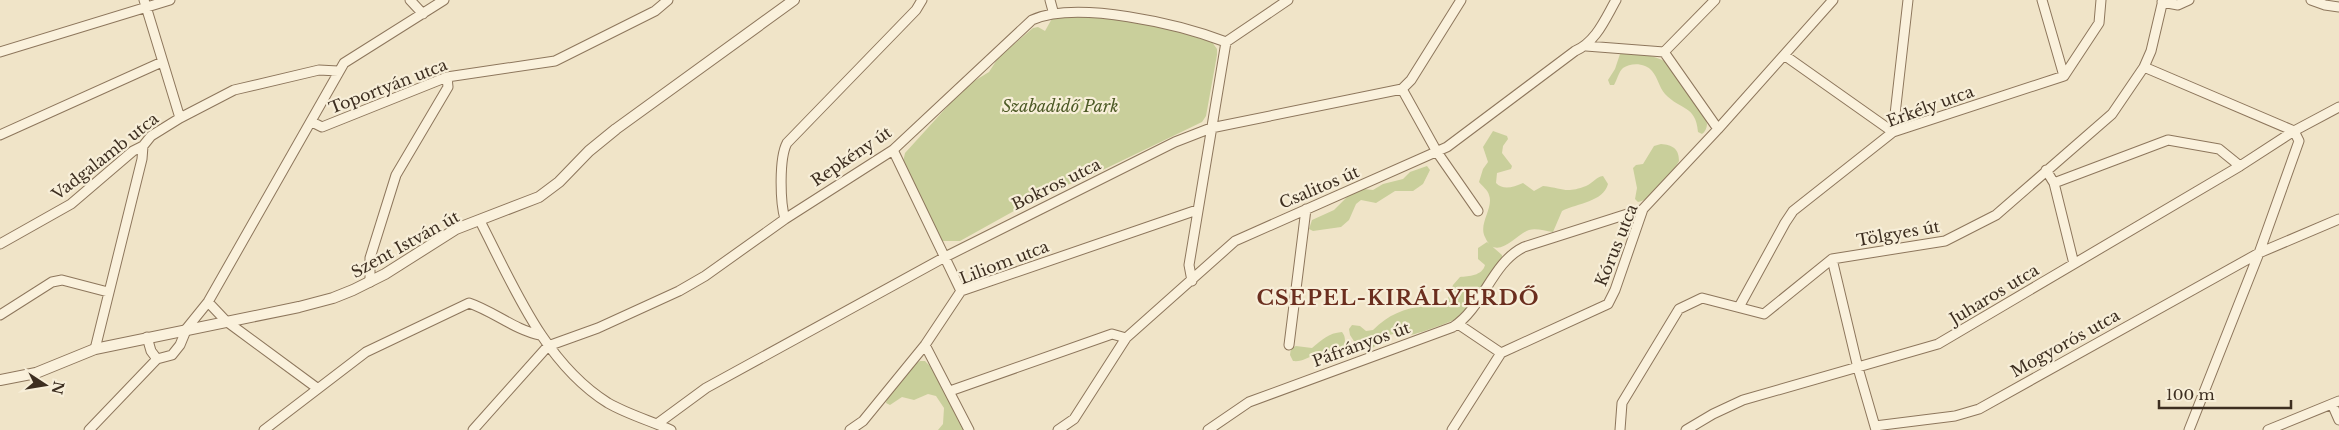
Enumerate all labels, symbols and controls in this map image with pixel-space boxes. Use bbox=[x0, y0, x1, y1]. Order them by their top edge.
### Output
street label: Toportyán utca bbox=[326, 54, 450, 118]
street label: Erkély utca bbox=[1884, 81, 1976, 131]
park label: Szabadidő Park bbox=[1002, 96, 1118, 116]
street label: Vadgalamb utca bbox=[47, 108, 162, 204]
street label: Repkény út bbox=[807, 122, 895, 190]
street label: Bokros utca bbox=[1008, 154, 1104, 214]
street label: Csalitos út bbox=[1276, 161, 1362, 213]
street label: Kórus utca bbox=[1590, 201, 1642, 289]
street label: Szent István út bbox=[347, 206, 463, 282]
street label: Tölgyes út bbox=[1855, 216, 1941, 250]
street label: Liliom utca bbox=[956, 236, 1052, 288]
street label: Juharos utca bbox=[1944, 259, 2042, 329]
district label: CSEPEL-KIRÁLYERDŐ bbox=[1256, 285, 1540, 311]
street label: Mogyorós utca bbox=[2007, 305, 2123, 381]
street label: Páfrányos út bbox=[1309, 317, 1413, 371]
north arrow bbox=[20, 360, 70, 410]
scale bar bbox=[2159, 378, 2292, 410]
text: N bbox=[48, 379, 68, 396]
text: 100 m bbox=[2166, 385, 2215, 404]

